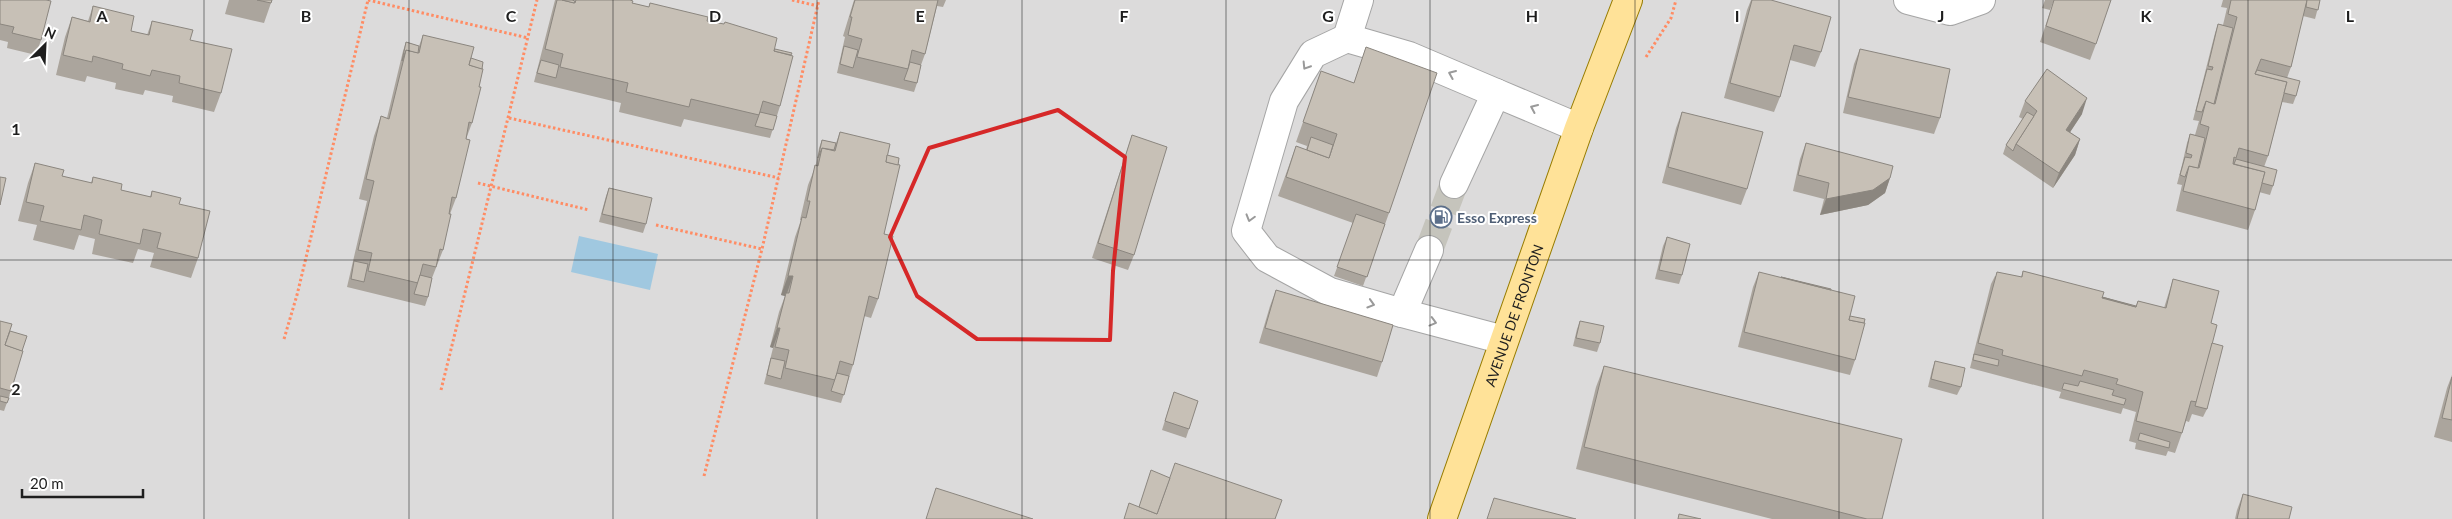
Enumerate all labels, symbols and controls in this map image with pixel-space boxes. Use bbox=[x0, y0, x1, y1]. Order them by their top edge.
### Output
text: A bbox=[95, 6, 108, 25]
text: B bbox=[301, 6, 311, 25]
text: C bbox=[506, 6, 517, 25]
text: D bbox=[709, 6, 721, 25]
text: E bbox=[915, 6, 925, 25]
text: F bbox=[1119, 6, 1129, 25]
text: G bbox=[1322, 6, 1334, 25]
text: H bbox=[1526, 6, 1538, 25]
text: I bbox=[1735, 6, 1739, 25]
text: J bbox=[1938, 6, 1944, 25]
text: K bbox=[2141, 6, 2153, 25]
text: L bbox=[2346, 6, 2355, 25]
north arrow bbox=[20, 20, 70, 70]
text: N bbox=[42, 23, 59, 43]
one-way arrow bbox=[1302, 61, 1312, 70]
one-way arrow bbox=[1448, 70, 1456, 80]
one-way arrow bbox=[1530, 104, 1539, 115]
text: 1 bbox=[11, 119, 21, 138]
fuel station icon: Esso Express bbox=[1429, 205, 1453, 229]
place label: Esso Express bbox=[1457, 209, 1537, 226]
one-way arrow bbox=[1245, 213, 1255, 221]
street label: AVENUE DE FRONTON bbox=[1481, 242, 1546, 389]
one-way arrow bbox=[1366, 299, 1375, 309]
one-way arrow bbox=[1428, 316, 1436, 326]
text: 2 bbox=[11, 379, 21, 398]
scale bar bbox=[22, 466, 144, 498]
text: 20 m bbox=[30, 474, 64, 492]

